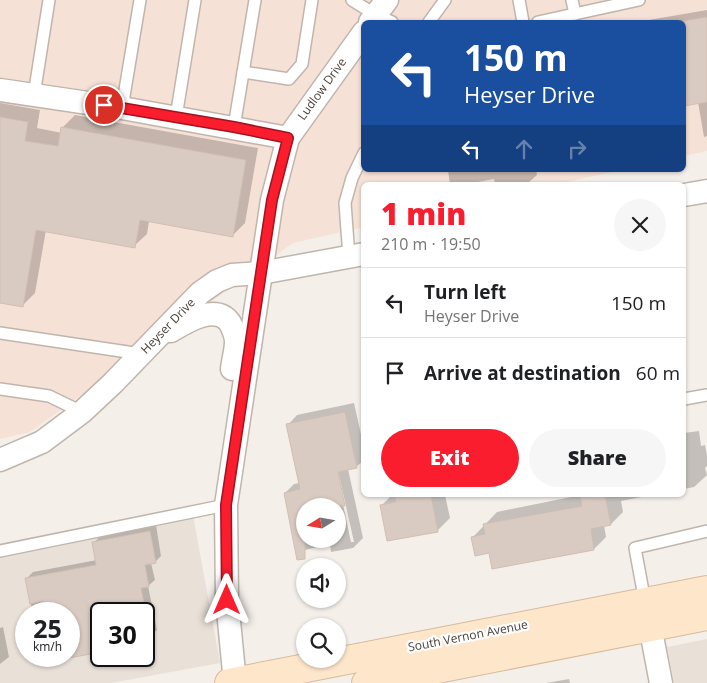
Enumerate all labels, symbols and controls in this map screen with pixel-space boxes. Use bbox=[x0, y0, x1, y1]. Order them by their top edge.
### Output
text: 150 m bbox=[464, 34, 568, 81]
icon: left bbox=[381, 40, 446, 105]
street label: Ludlow Drive bbox=[293, 54, 350, 123]
text: Heyser Drive bbox=[464, 79, 595, 109]
pin bbox=[83, 84, 125, 126]
icon: arrive bbox=[90, 91, 118, 119]
icon: left bbox=[457, 135, 485, 163]
icon: ahead bbox=[510, 135, 538, 163]
icon: right bbox=[563, 135, 591, 163]
text: 1 min bbox=[381, 193, 466, 234]
button: close bbox=[614, 199, 666, 251]
text: 210 m · 19:50 bbox=[381, 233, 481, 255]
text: Turn left bbox=[424, 279, 506, 305]
icon: left bbox=[381, 289, 409, 317]
text: 150 m bbox=[611, 290, 666, 316]
street label: Heyser Drive bbox=[137, 294, 199, 357]
text: Heyser Drive bbox=[424, 305, 519, 327]
icon: arrive bbox=[381, 359, 409, 387]
text: Arrive at destination bbox=[424, 360, 621, 386]
text: 60 m bbox=[636, 360, 680, 386]
button: Exit bbox=[381, 429, 519, 487]
button: Share bbox=[529, 429, 666, 487]
north arrow bbox=[296, 498, 346, 548]
map controls bbox=[296, 498, 346, 668]
button: sound bbox=[296, 558, 346, 608]
position arrow bbox=[200, 573, 252, 625]
speed limit sign: 30 bbox=[90, 602, 155, 667]
text: 25 bbox=[33, 611, 62, 645]
street label: South Vernon Avenue bbox=[407, 616, 529, 655]
button: search bbox=[296, 618, 346, 668]
text: km/h bbox=[33, 638, 62, 655]

